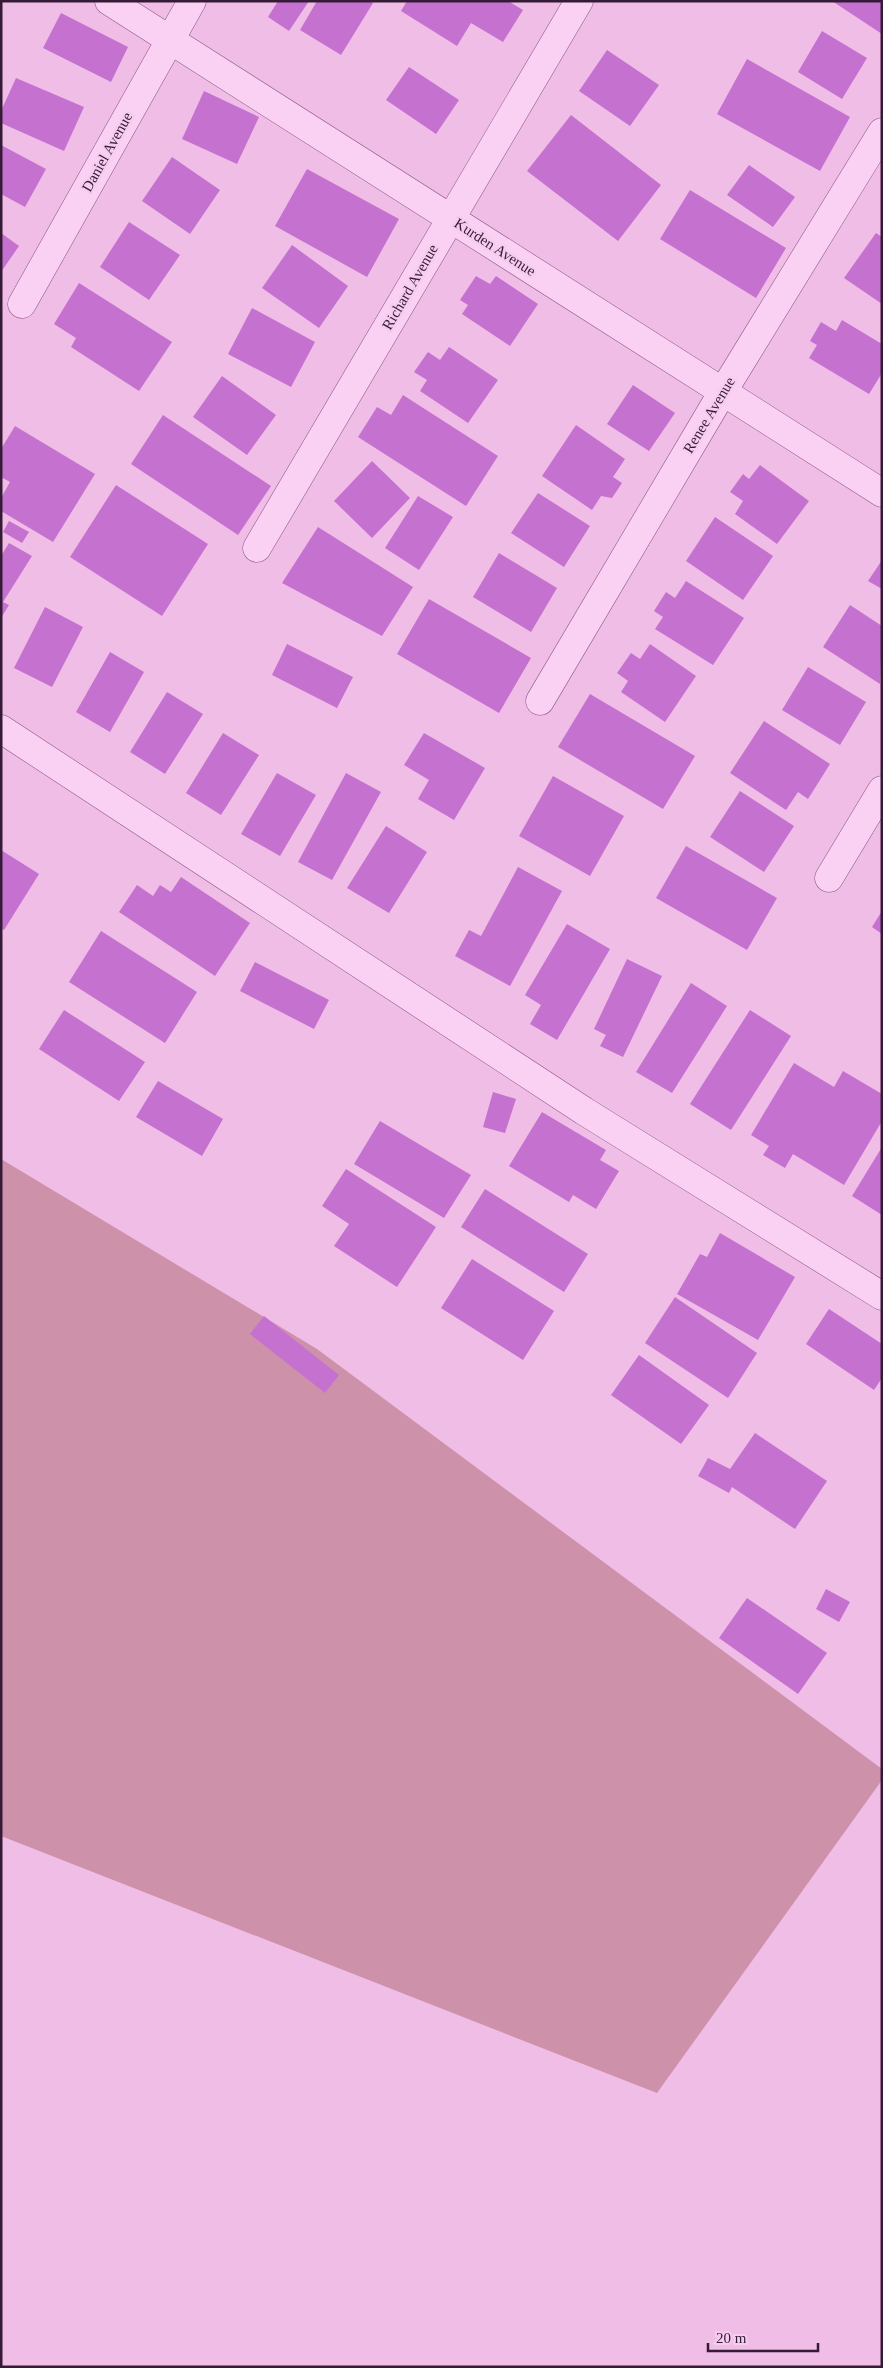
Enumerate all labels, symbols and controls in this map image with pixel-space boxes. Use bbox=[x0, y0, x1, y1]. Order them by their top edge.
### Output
street label: Daniel Avenue bbox=[79, 109, 136, 195]
street label: Kurden Avenue bbox=[451, 215, 539, 279]
street label: Richard Avenue bbox=[379, 241, 441, 333]
street label: Renee Avenue bbox=[680, 374, 738, 456]
scale bar bbox=[708, 2320, 818, 2352]
text: 20 m bbox=[716, 2330, 747, 2346]

